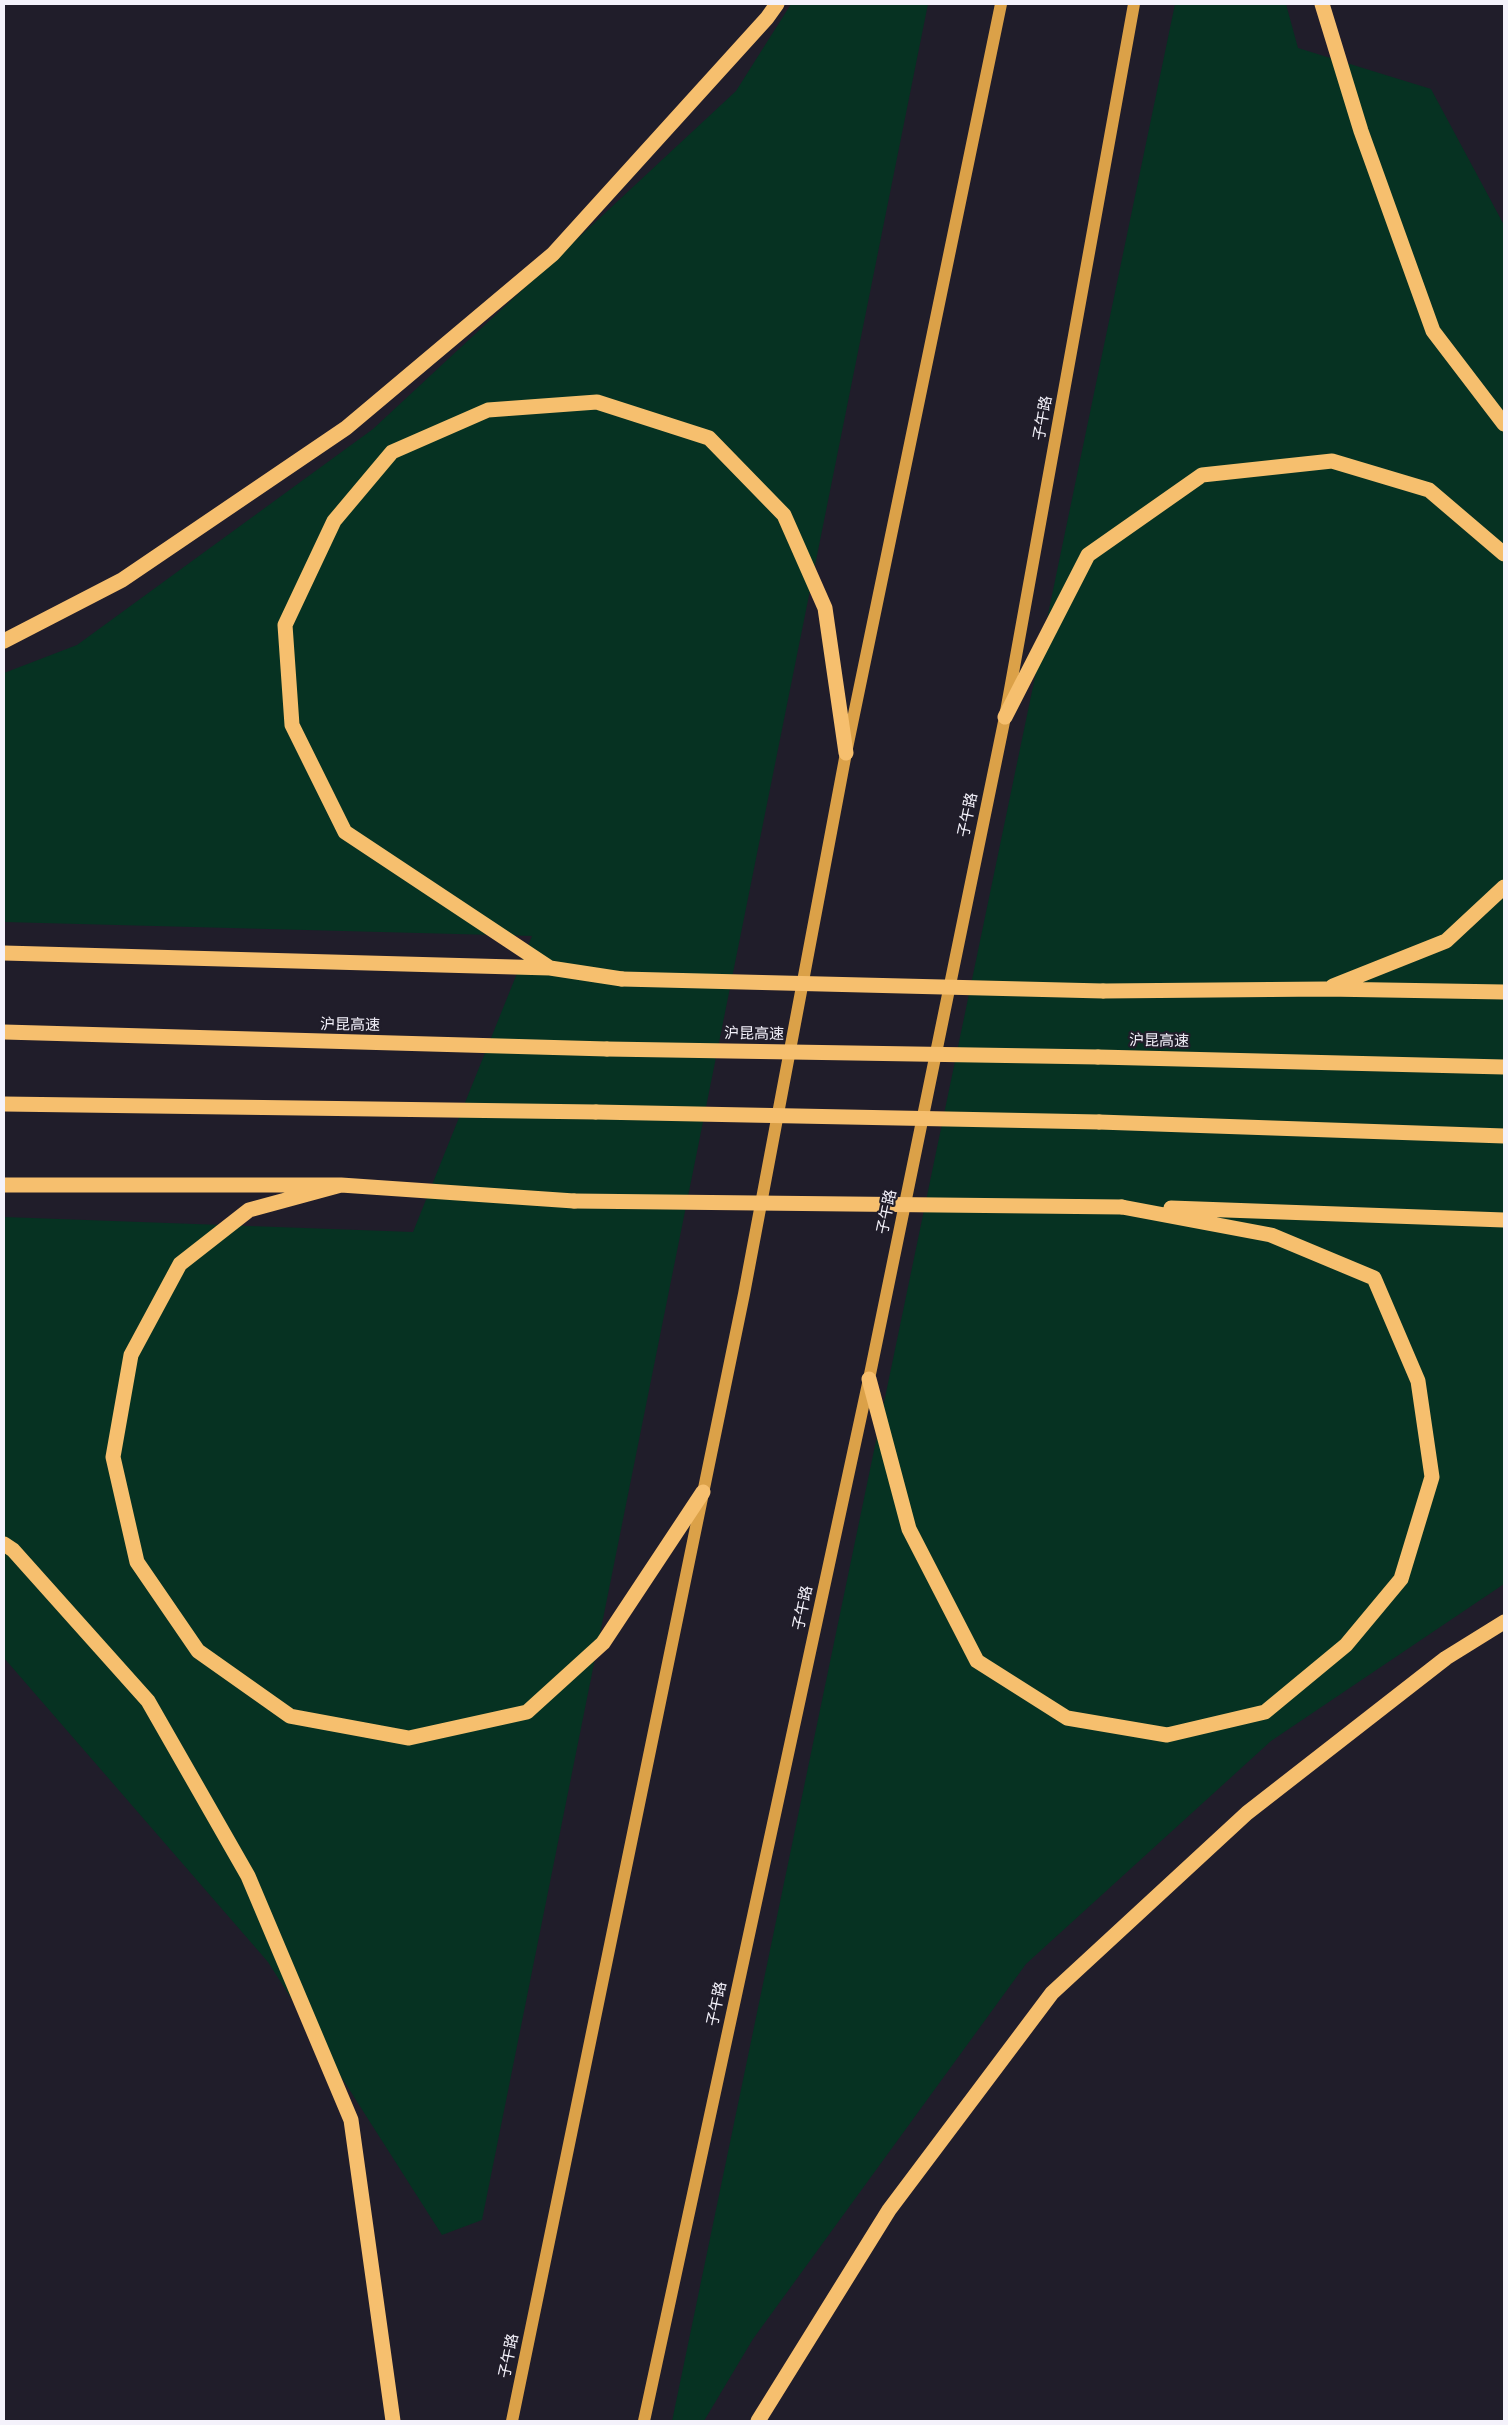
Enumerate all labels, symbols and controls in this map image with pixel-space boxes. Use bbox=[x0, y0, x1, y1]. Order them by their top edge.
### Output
street label: 子午路 bbox=[1030, 394, 1056, 442]
street label: 子午路 bbox=[955, 791, 981, 839]
street label: 沪昆高速 bbox=[320, 1015, 380, 1035]
street label: 沪昆高速 bbox=[724, 1024, 784, 1044]
street label: 沪昆高速 bbox=[1129, 1031, 1189, 1051]
street label: 子午路 bbox=[874, 1188, 900, 1236]
street label: 子午路 bbox=[790, 1584, 816, 1632]
street label: 子午路 bbox=[704, 1980, 730, 2028]
street label: 子午路 bbox=[496, 2332, 522, 2380]

